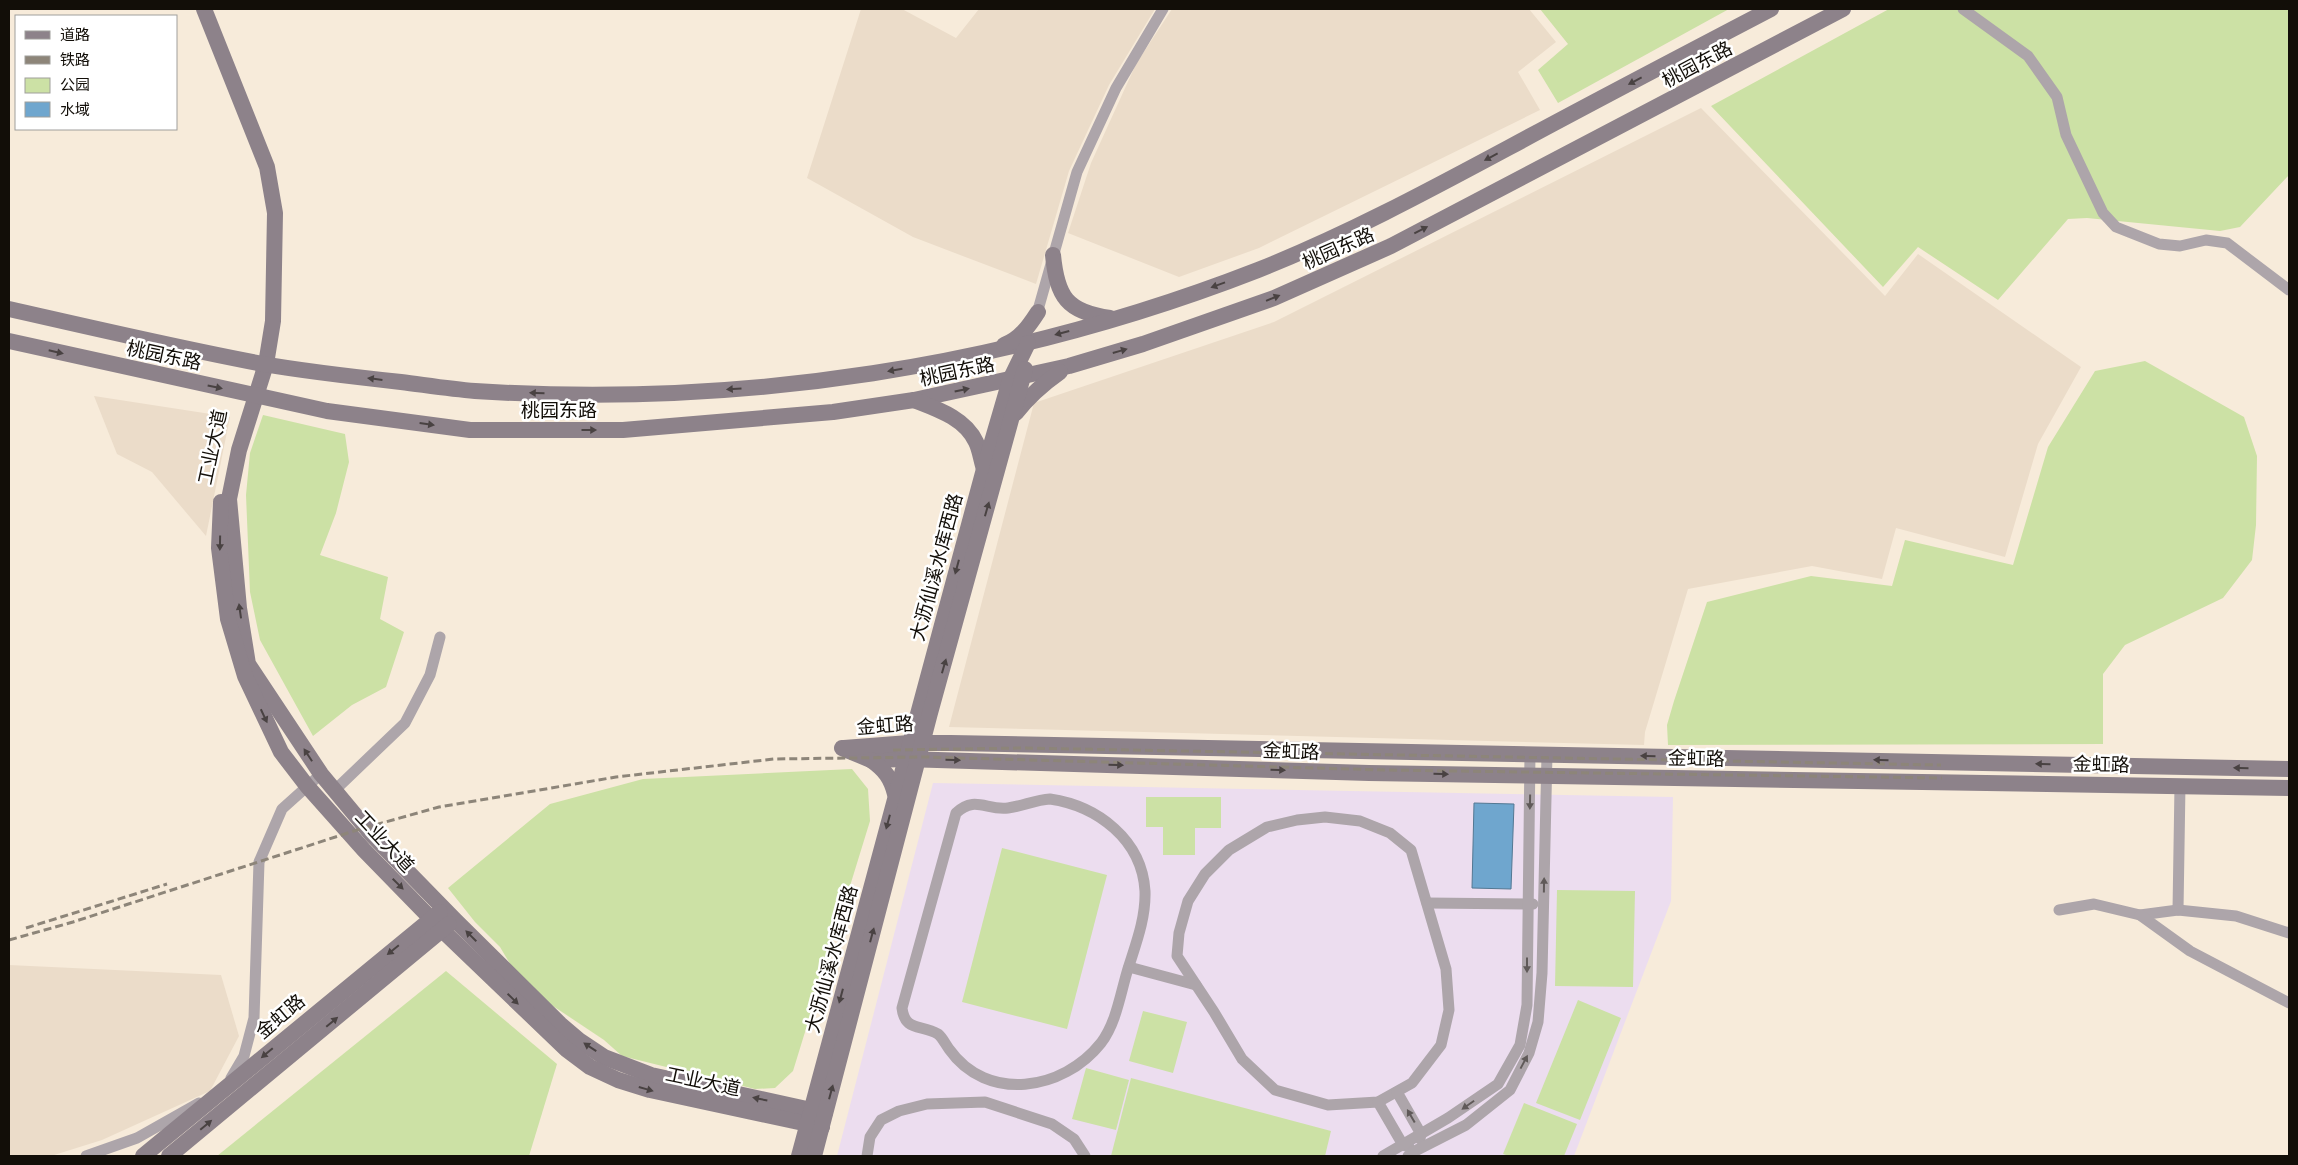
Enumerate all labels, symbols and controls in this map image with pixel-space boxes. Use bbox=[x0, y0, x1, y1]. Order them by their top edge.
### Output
legend bbox=[15, 15, 178, 130]
text: 道路 bbox=[60, 25, 90, 43]
street label: 桃园东路 bbox=[1658, 36, 1736, 92]
text: 铁路 bbox=[60, 50, 90, 68]
text: 公园 bbox=[60, 75, 90, 93]
one-way arrow bbox=[1628, 76, 1641, 85]
text: 水域 bbox=[60, 100, 90, 118]
one-way arrow bbox=[1484, 153, 1498, 161]
street label: 桃园东路 bbox=[1298, 222, 1377, 274]
one-way arrow bbox=[1414, 226, 1428, 234]
one-way arrow bbox=[1210, 282, 1225, 289]
one-way arrow bbox=[1266, 294, 1281, 302]
one-way arrow bbox=[1055, 330, 1070, 338]
street label: 桃园东路 bbox=[125, 335, 204, 374]
one-way arrow bbox=[1112, 347, 1127, 355]
one-way arrow bbox=[49, 348, 64, 356]
street label: 桃园东路 bbox=[917, 351, 996, 390]
one-way arrow bbox=[887, 366, 903, 374]
one-way arrow bbox=[366, 375, 382, 383]
one-way arrow bbox=[207, 383, 223, 391]
one-way arrow bbox=[726, 386, 742, 394]
one-way arrow bbox=[954, 386, 970, 394]
one-way arrow bbox=[528, 389, 544, 397]
street label: 桃园东路 bbox=[521, 398, 597, 421]
street label: 工业大道 bbox=[192, 407, 231, 486]
one-way arrow bbox=[419, 421, 435, 429]
one-way arrow bbox=[581, 426, 597, 434]
street label: 大沥仙溪水库西路 bbox=[905, 490, 966, 643]
one-way arrow bbox=[983, 502, 991, 517]
one-way arrow bbox=[216, 535, 224, 551]
one-way arrow bbox=[953, 559, 961, 574]
one-way arrow bbox=[236, 602, 244, 618]
one-way arrow bbox=[940, 658, 948, 673]
one-way arrow bbox=[260, 709, 268, 723]
street label: 金虹路 bbox=[856, 711, 914, 738]
street label: 金虹路 bbox=[1262, 738, 1320, 763]
street label: 金虹路 bbox=[1667, 746, 1725, 769]
one-way arrow bbox=[303, 748, 313, 761]
one-way arrow bbox=[1640, 752, 1656, 760]
street label: 金虹路 bbox=[2072, 752, 2130, 775]
one-way arrow bbox=[946, 756, 962, 764]
one-way arrow bbox=[1872, 756, 1888, 764]
one-way arrow bbox=[2035, 759, 2051, 767]
one-way arrow bbox=[1108, 762, 1124, 770]
one-way arrow bbox=[2232, 763, 2248, 771]
one-way arrow bbox=[1271, 767, 1287, 775]
one-way arrow bbox=[1433, 771, 1449, 779]
one-way arrow bbox=[1525, 794, 1533, 810]
street label: 工业大道 bbox=[351, 805, 420, 876]
one-way arrow bbox=[883, 815, 891, 830]
one-way arrow bbox=[1540, 876, 1548, 892]
one-way arrow bbox=[392, 878, 404, 890]
street label: 大沥仙溪水库西路 bbox=[800, 882, 861, 1035]
one-way arrow bbox=[869, 928, 877, 943]
one-way arrow bbox=[465, 930, 477, 942]
one-way arrow bbox=[386, 945, 399, 956]
one-way arrow bbox=[1523, 957, 1531, 973]
street label: 金虹路 bbox=[250, 988, 309, 1043]
one-way arrow bbox=[837, 989, 845, 1004]
one-way arrow bbox=[507, 993, 519, 1005]
one-way arrow bbox=[325, 1016, 338, 1027]
one-way arrow bbox=[583, 1042, 596, 1052]
one-way arrow bbox=[261, 1048, 274, 1059]
one-way arrow bbox=[1520, 1055, 1528, 1069]
street label: 工业大道 bbox=[664, 1061, 743, 1100]
one-way arrow bbox=[638, 1085, 653, 1093]
one-way arrow bbox=[827, 1085, 835, 1100]
one-way arrow bbox=[753, 1095, 768, 1103]
one-way arrow bbox=[1461, 1100, 1475, 1110]
one-way arrow bbox=[1406, 1109, 1415, 1122]
one-way arrow bbox=[200, 1120, 213, 1131]

